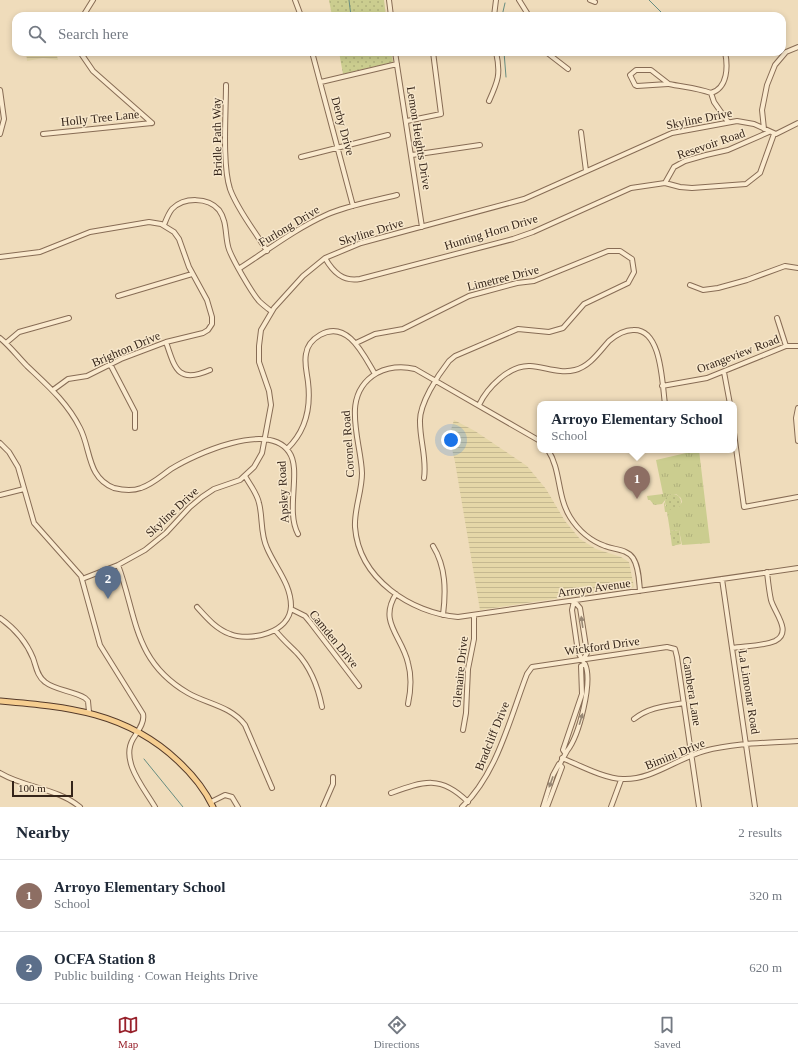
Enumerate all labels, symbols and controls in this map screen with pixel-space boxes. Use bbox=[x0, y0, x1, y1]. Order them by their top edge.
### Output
search box bbox=[12, 12, 786, 56]
icon: search bbox=[26, 23, 48, 45]
text: Search here bbox=[58, 26, 128, 42]
street label: Lemon Heights Drive bbox=[404, 85, 434, 191]
street label: Derby Drive bbox=[328, 95, 358, 157]
street label: Bridle Path Way bbox=[209, 97, 225, 177]
street label: Skyline Drive bbox=[665, 106, 733, 132]
street label: Holly Tree Lane bbox=[60, 107, 140, 129]
street label: Resevoir Road bbox=[675, 126, 747, 162]
street label: Furlong Drive bbox=[256, 202, 322, 250]
street label: Hunting Horn Drive bbox=[442, 211, 540, 253]
street label: Skyline Drive bbox=[337, 216, 405, 248]
street label: Limetree Drive bbox=[466, 262, 540, 294]
street label: Brighton Drive bbox=[90, 328, 162, 370]
street label: Orangeview Road bbox=[695, 332, 781, 376]
popup bbox=[537, 401, 737, 453]
street label: Coronel Road bbox=[339, 410, 357, 478]
text: Arroyo Elementary School bbox=[551, 411, 723, 427]
text: School bbox=[551, 428, 587, 443]
your location bbox=[441, 430, 461, 450]
street label: Apsley Road bbox=[274, 461, 292, 523]
pin: 1 bbox=[624, 466, 650, 499]
street label: Skyline Drive bbox=[143, 484, 201, 540]
pin: 2 bbox=[95, 566, 121, 599]
street label: Arroyo Avenue bbox=[557, 576, 631, 600]
street label: Camden Drive bbox=[306, 607, 362, 671]
one-way arrow bbox=[579, 616, 585, 628]
street label: Wickford Drive bbox=[563, 634, 641, 658]
street label: Glenaire Drive bbox=[449, 636, 471, 708]
street label: La Limonar Road bbox=[735, 649, 763, 735]
street label: Cambera Lane bbox=[680, 655, 704, 727]
street label: Bradcliff Drive bbox=[472, 699, 512, 773]
one-way arrow bbox=[578, 712, 584, 724]
street label: Bimini Drive bbox=[643, 736, 707, 772]
one-way arrow bbox=[547, 776, 553, 788]
scale bar bbox=[12, 779, 73, 798]
text: 100 m bbox=[18, 782, 46, 794]
text: Nearby bbox=[16, 823, 70, 842]
text: 2 results bbox=[738, 825, 782, 840]
text: Arroyo Elementary School bbox=[54, 879, 225, 895]
text: 1 bbox=[26, 888, 32, 903]
text: 320 m bbox=[749, 888, 782, 903]
text: School bbox=[54, 896, 90, 911]
text: OCFA Station 8 bbox=[54, 951, 155, 967]
text: 2 bbox=[26, 960, 32, 975]
text: 620 m bbox=[749, 960, 782, 975]
text: Public building · Cowan Heights Drive bbox=[54, 968, 258, 983]
tab: Map bbox=[117, 1014, 139, 1050]
tab: Directions bbox=[374, 1014, 419, 1050]
tab: Saved bbox=[654, 1014, 681, 1050]

